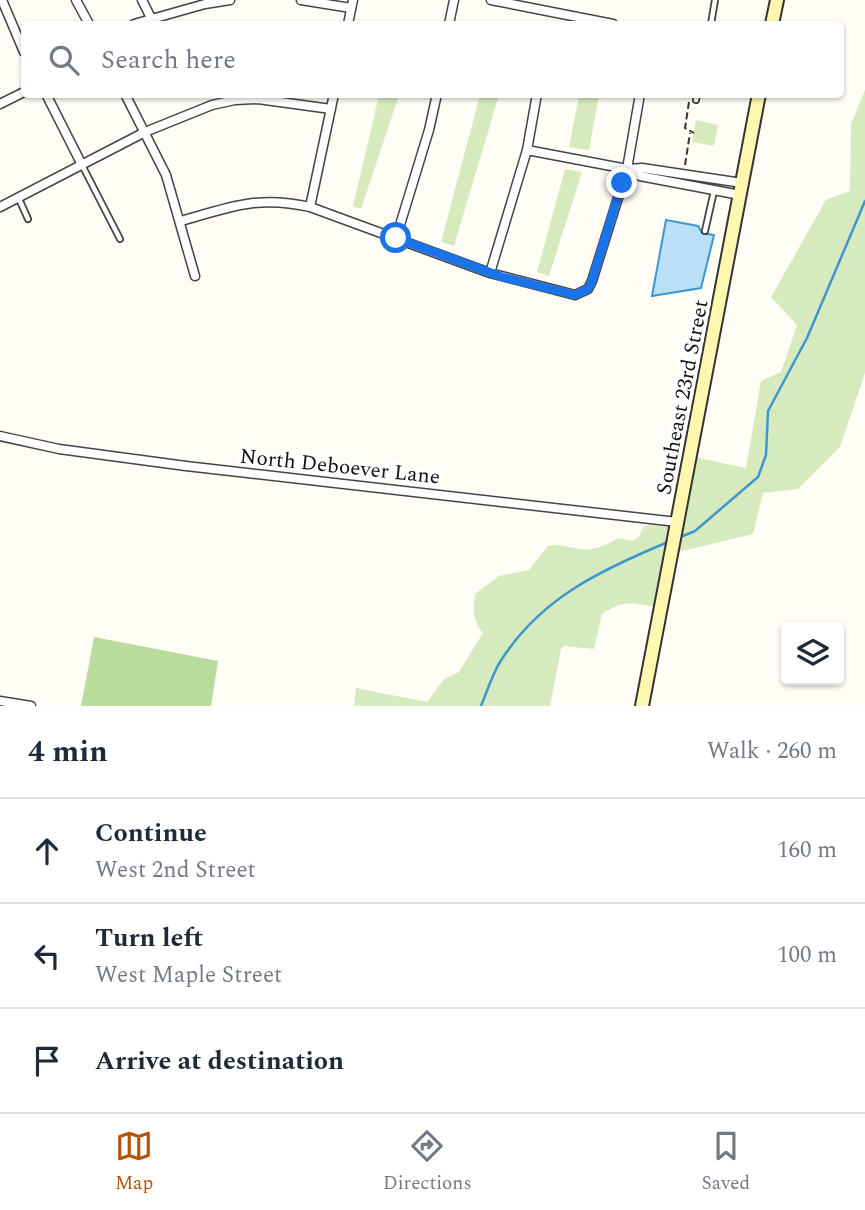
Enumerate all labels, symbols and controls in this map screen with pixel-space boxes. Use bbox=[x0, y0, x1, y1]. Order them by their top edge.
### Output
search box bbox=[21, 21, 844, 98]
text: Search here bbox=[101, 40, 236, 80]
icon: search bbox=[45, 41, 83, 79]
route end bbox=[606, 167, 637, 198]
route start bbox=[380, 222, 411, 253]
street label: Southeast 23rd Street bbox=[648, 297, 718, 497]
street label: North Deboever Lane bbox=[238, 441, 442, 493]
map controls bbox=[781, 622, 844, 685]
button: layers bbox=[781, 622, 844, 685]
text: 4 min bbox=[28, 729, 108, 775]
text: Walk · 260 m bbox=[707, 734, 837, 769]
text: Continue bbox=[95, 813, 207, 853]
icon: ahead bbox=[28, 832, 66, 870]
text: 160 m bbox=[777, 833, 837, 868]
text: West 2nd Street bbox=[95, 853, 256, 888]
text: Turn left bbox=[95, 918, 203, 958]
icon: left bbox=[28, 937, 66, 975]
text: 100 m bbox=[777, 938, 837, 973]
text: West Maple Street bbox=[95, 958, 282, 993]
text: Arrive at destination bbox=[95, 1041, 344, 1081]
icon: arrive bbox=[28, 1042, 66, 1080]
tab: Map bbox=[115, 1127, 153, 1198]
tab: Directions bbox=[383, 1127, 472, 1198]
tab: Saved bbox=[701, 1127, 750, 1198]

